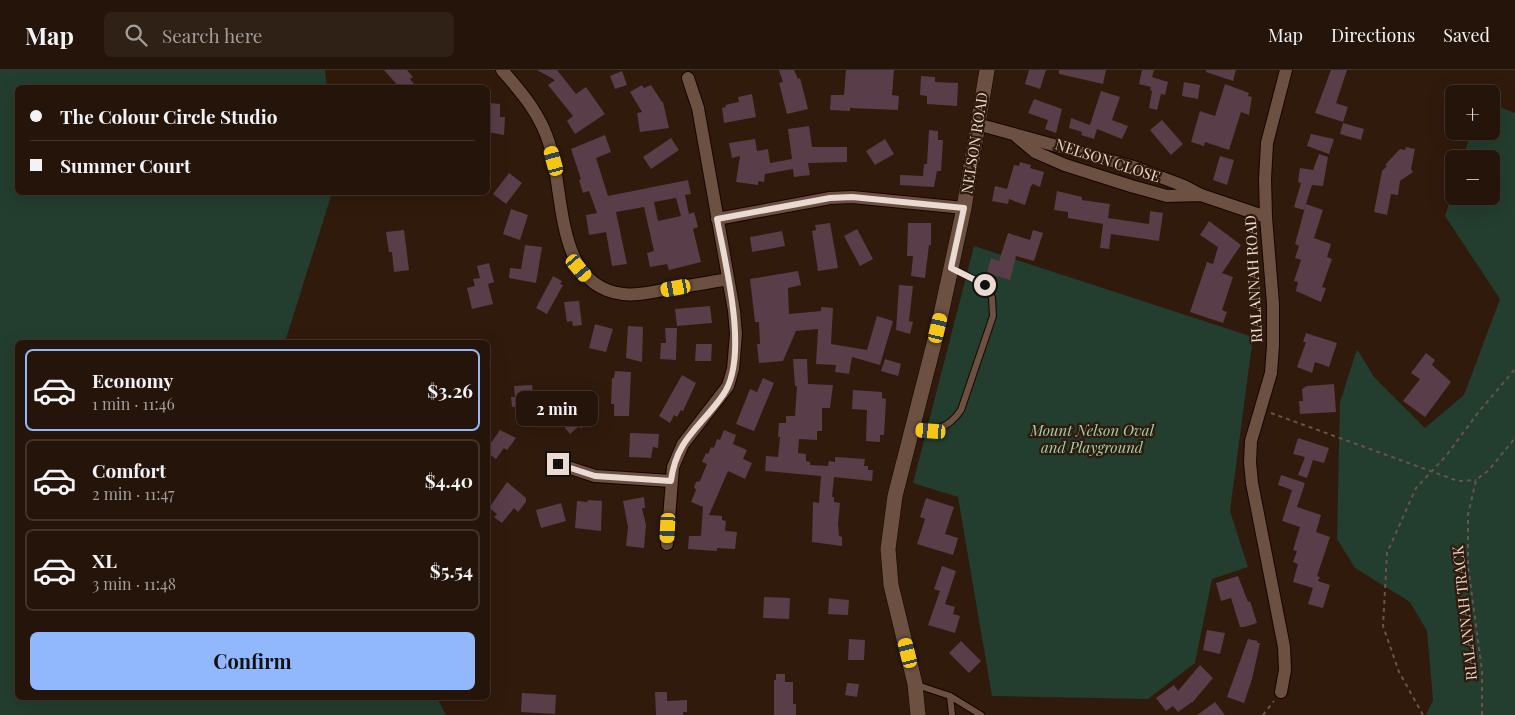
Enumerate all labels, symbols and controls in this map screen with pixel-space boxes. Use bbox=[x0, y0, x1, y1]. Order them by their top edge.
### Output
search box bbox=[104, 12, 454, 57]
text: Map bbox=[25, 19, 74, 51]
icon: search bbox=[122, 21, 150, 49]
text: Search here bbox=[162, 22, 262, 48]
text: Map bbox=[1268, 23, 1303, 47]
text: Directions bbox=[1331, 23, 1415, 47]
text: Saved bbox=[1443, 23, 1490, 47]
map controls bbox=[1445, 85, 1500, 205]
button: + bbox=[1445, 85, 1500, 140]
street label: NELSON ROAD bbox=[956, 91, 992, 195]
text: The Colour Circle Studio bbox=[60, 103, 277, 129]
street label: NELSON CLOSE bbox=[1053, 134, 1163, 186]
car bbox=[542, 145, 565, 177]
button: − bbox=[1445, 150, 1500, 205]
text: Summer Court bbox=[60, 152, 191, 178]
street label: RIALANNAH ROAD bbox=[1240, 214, 1266, 343]
car bbox=[563, 252, 594, 284]
route start bbox=[974, 274, 996, 296]
car bbox=[659, 278, 692, 298]
car bbox=[927, 312, 948, 344]
text: Economy bbox=[92, 367, 173, 393]
icon: car bbox=[32, 368, 77, 413]
text: $3.26 bbox=[427, 377, 473, 403]
callout: 2 min bbox=[517, 392, 599, 426]
text: 1 min · 11:46 bbox=[92, 393, 175, 414]
text: 2 min bbox=[536, 398, 578, 419]
park label: Mount Nelson Oval and Playground bbox=[1029, 420, 1155, 457]
car bbox=[915, 422, 946, 440]
route end bbox=[547, 453, 569, 475]
text: Comfort bbox=[92, 457, 166, 483]
icon: car bbox=[32, 458, 77, 503]
text: $4.40 bbox=[425, 467, 473, 493]
text: 2 min · 11:47 bbox=[92, 483, 175, 504]
car bbox=[659, 513, 676, 543]
street label: RIALANNAH TRACK bbox=[1447, 544, 1481, 681]
text: XL bbox=[92, 547, 117, 573]
icon: car bbox=[32, 548, 77, 593]
text: $5.54 bbox=[430, 557, 473, 583]
text: 3 min · 11:48 bbox=[92, 573, 176, 594]
button: Confirm bbox=[30, 632, 475, 690]
car bbox=[897, 637, 918, 669]

